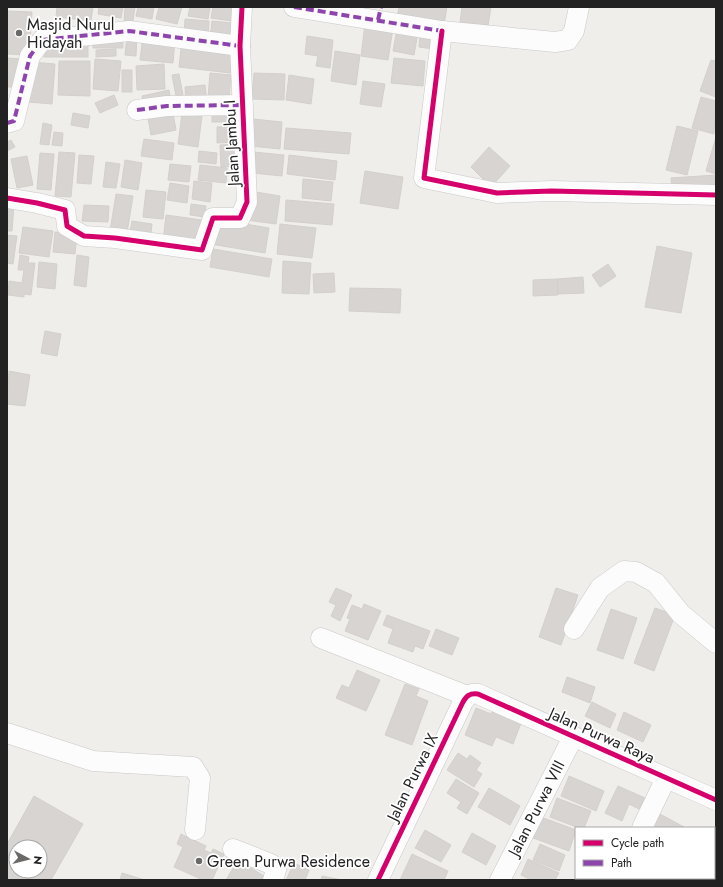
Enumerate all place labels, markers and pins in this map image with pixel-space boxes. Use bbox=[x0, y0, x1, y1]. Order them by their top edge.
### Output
place label: Masjid Nurul Hidayah bbox=[27, 13, 115, 54]
marker: Masjid Nurul Hidayah bbox=[14, 28, 24, 38]
place label: Green Purwa Residence bbox=[207, 850, 370, 873]
marker: Green Purwa Residence bbox=[194, 856, 204, 866]

